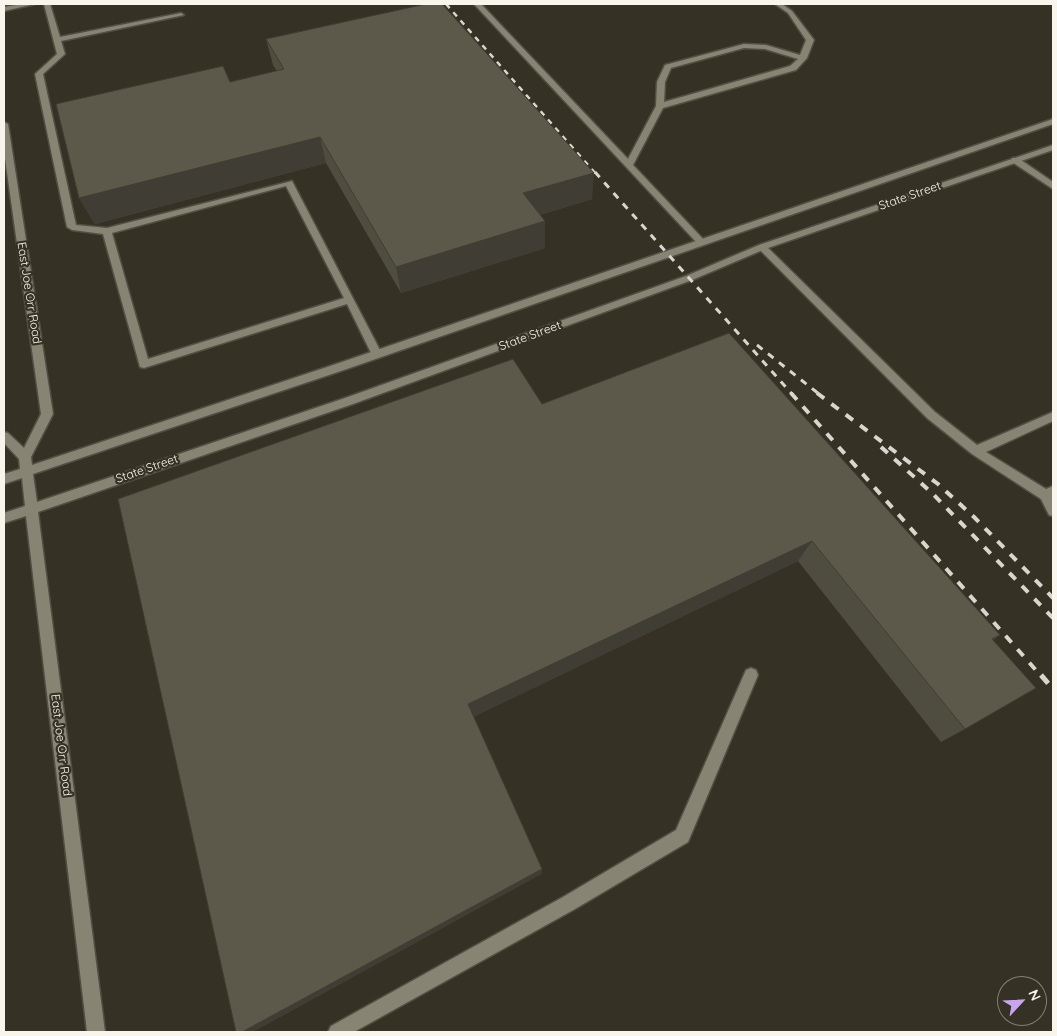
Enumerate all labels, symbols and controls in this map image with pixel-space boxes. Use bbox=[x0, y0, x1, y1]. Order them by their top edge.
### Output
street label: State Street bbox=[877, 179, 943, 213]
street label: East Joe Orr Road bbox=[14, 241, 44, 345]
street label: State Street bbox=[497, 318, 563, 354]
street label: State Street bbox=[114, 452, 180, 486]
street label: East Joe Orr Road bbox=[48, 693, 74, 797]
north arrow bbox=[997, 976, 1047, 1026]
text: N bbox=[1024, 987, 1045, 1004]

